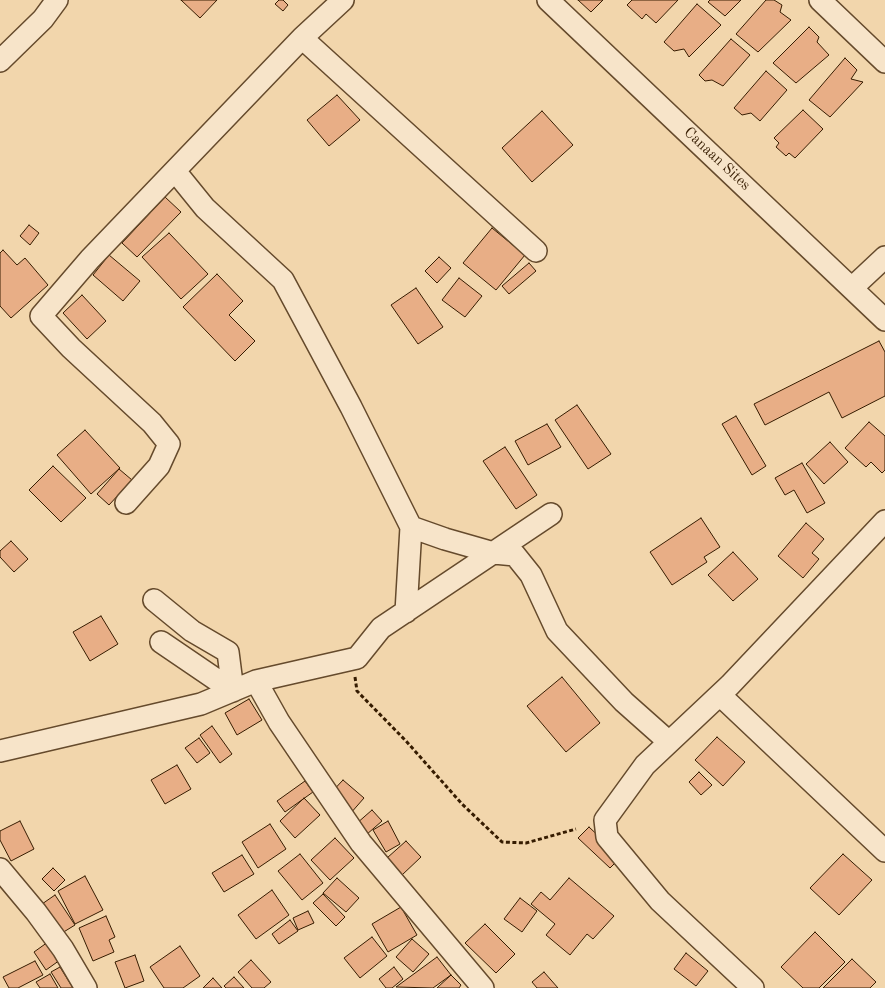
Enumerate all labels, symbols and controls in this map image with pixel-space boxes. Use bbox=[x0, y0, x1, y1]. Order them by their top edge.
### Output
street label: Canaan Sites bbox=[680, 124, 754, 194]

